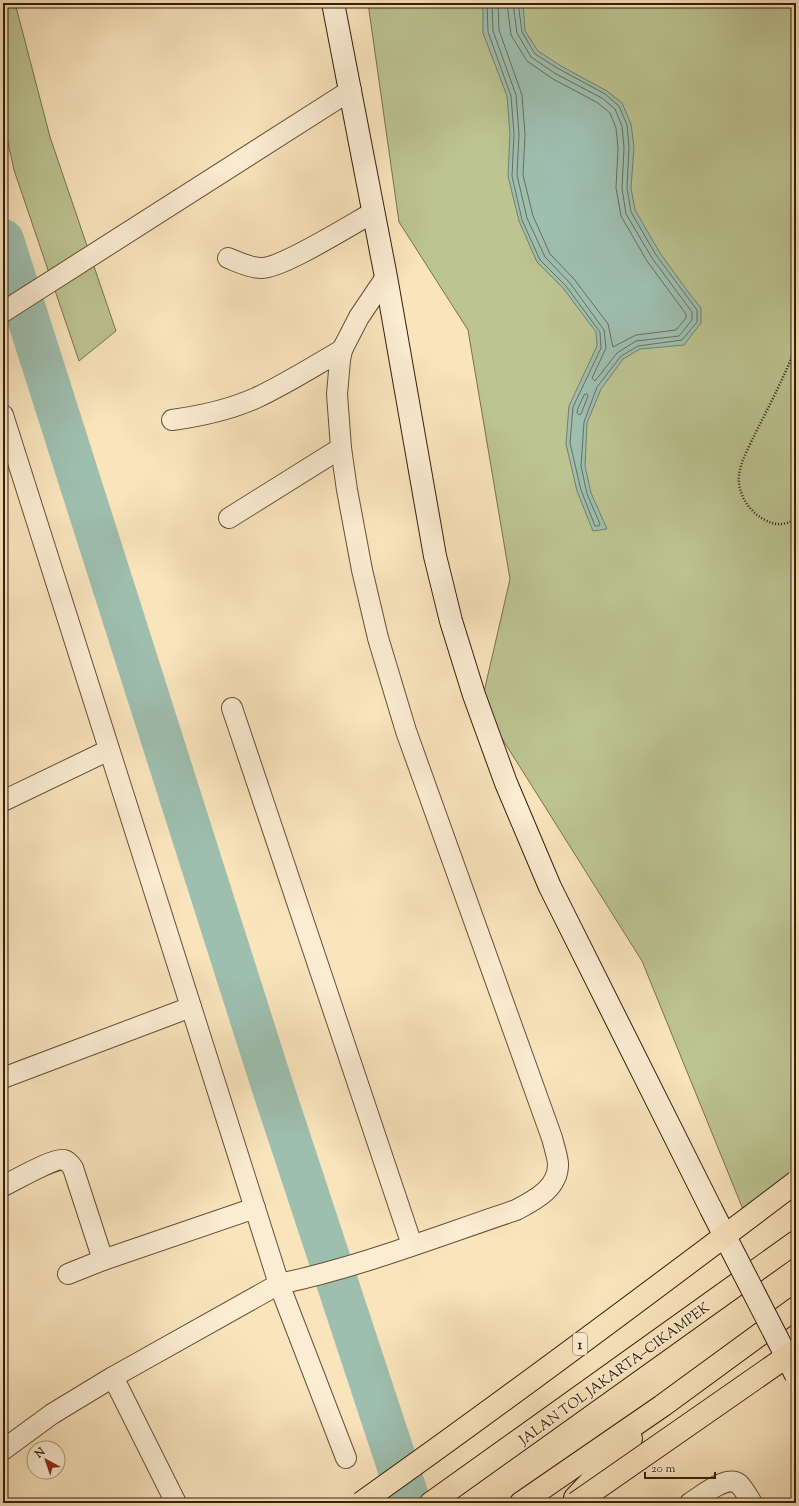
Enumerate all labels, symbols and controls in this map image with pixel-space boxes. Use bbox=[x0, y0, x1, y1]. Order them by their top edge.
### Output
street label: JALAN TOL JAKARTA–CIKAMPEK bbox=[515, 1299, 715, 1451]
road number: 1 bbox=[573, 1333, 587, 1355]
north arrow bbox=[26, 1440, 66, 1480]
text: N bbox=[31, 1444, 49, 1463]
scale bar bbox=[645, 1454, 715, 1480]
text: 20 m bbox=[651, 1460, 676, 1478]

